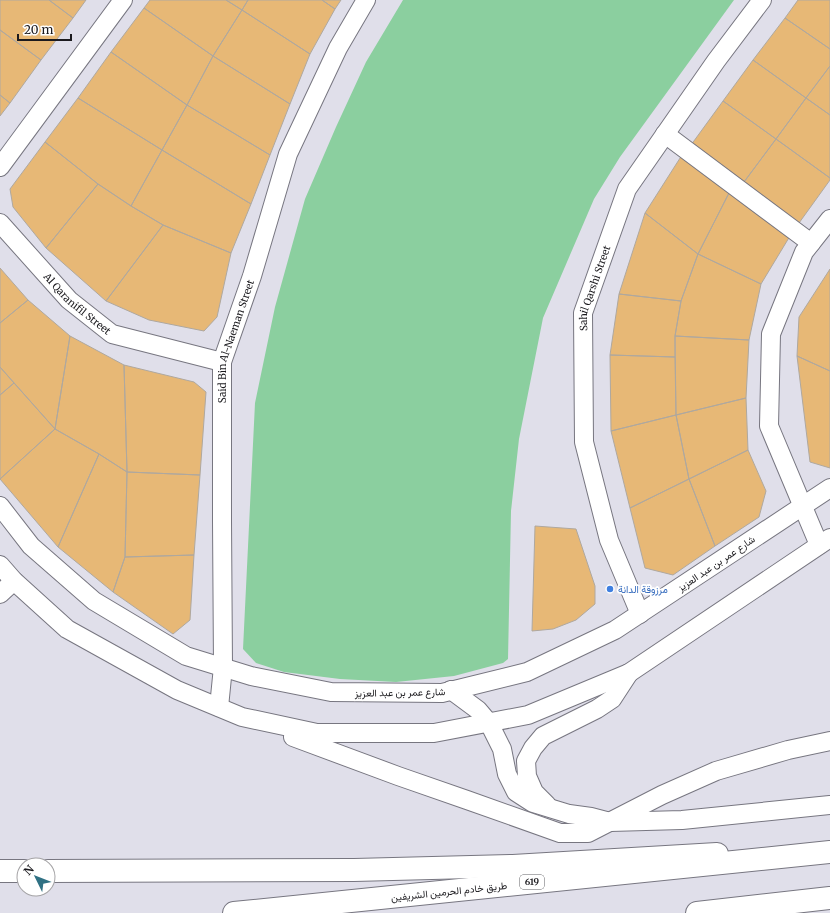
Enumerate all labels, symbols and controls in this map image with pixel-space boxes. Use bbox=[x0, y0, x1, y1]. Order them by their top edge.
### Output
scale bar bbox=[18, 16, 71, 42]
text: 20 m bbox=[24, 22, 53, 37]
street label: Sahil Qarshi Street bbox=[577, 244, 613, 331]
street label: Al Qaranifil Street bbox=[40, 270, 113, 338]
street label: Said Bin Al-Naeman Street bbox=[216, 278, 257, 403]
street label: شارع عمر بن عبد العزيز bbox=[674, 533, 758, 595]
place label: مرزوقة الدانة bbox=[618, 583, 668, 596]
marker: مرزوقة الدانة bbox=[605, 584, 615, 594]
street label: شارع عمر بن عبد العزيز bbox=[354, 685, 446, 700]
north arrow bbox=[16, 857, 56, 897]
text: N bbox=[21, 862, 37, 878]
road number: 619 bbox=[520, 875, 544, 889]
street label: طريق خادم الحرمين الشريفين bbox=[390, 879, 508, 904]

